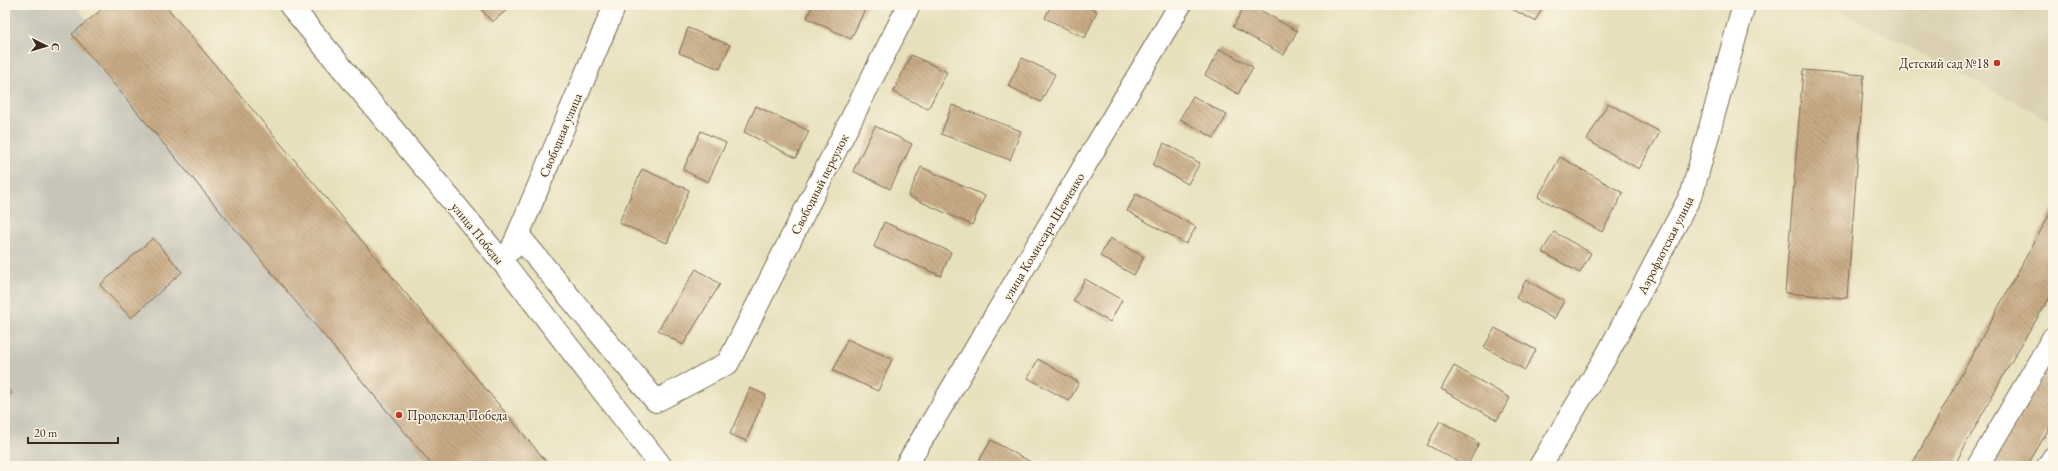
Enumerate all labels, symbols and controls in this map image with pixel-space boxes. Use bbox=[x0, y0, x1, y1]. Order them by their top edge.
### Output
north arrow bbox=[26, 26, 66, 66]
text: С bbox=[49, 42, 63, 52]
place label: Детский сад №18 bbox=[1899, 55, 1989, 72]
marker: Детский сад №18 bbox=[1992, 58, 2002, 68]
street label: Свободная улица bbox=[535, 90, 586, 180]
street label: Свободный переулок bbox=[787, 130, 853, 238]
street label: улица Комиссара Шевченко bbox=[999, 169, 1088, 303]
street label: Аэрофлотская улица bbox=[1633, 193, 1698, 298]
street label: улица Победы bbox=[447, 199, 508, 268]
place label: Продсклад Победа bbox=[407, 407, 508, 424]
marker: Продсклад Победа bbox=[394, 410, 404, 420]
scale bar bbox=[28, 419, 118, 445]
text: 20 m bbox=[34, 425, 58, 441]

